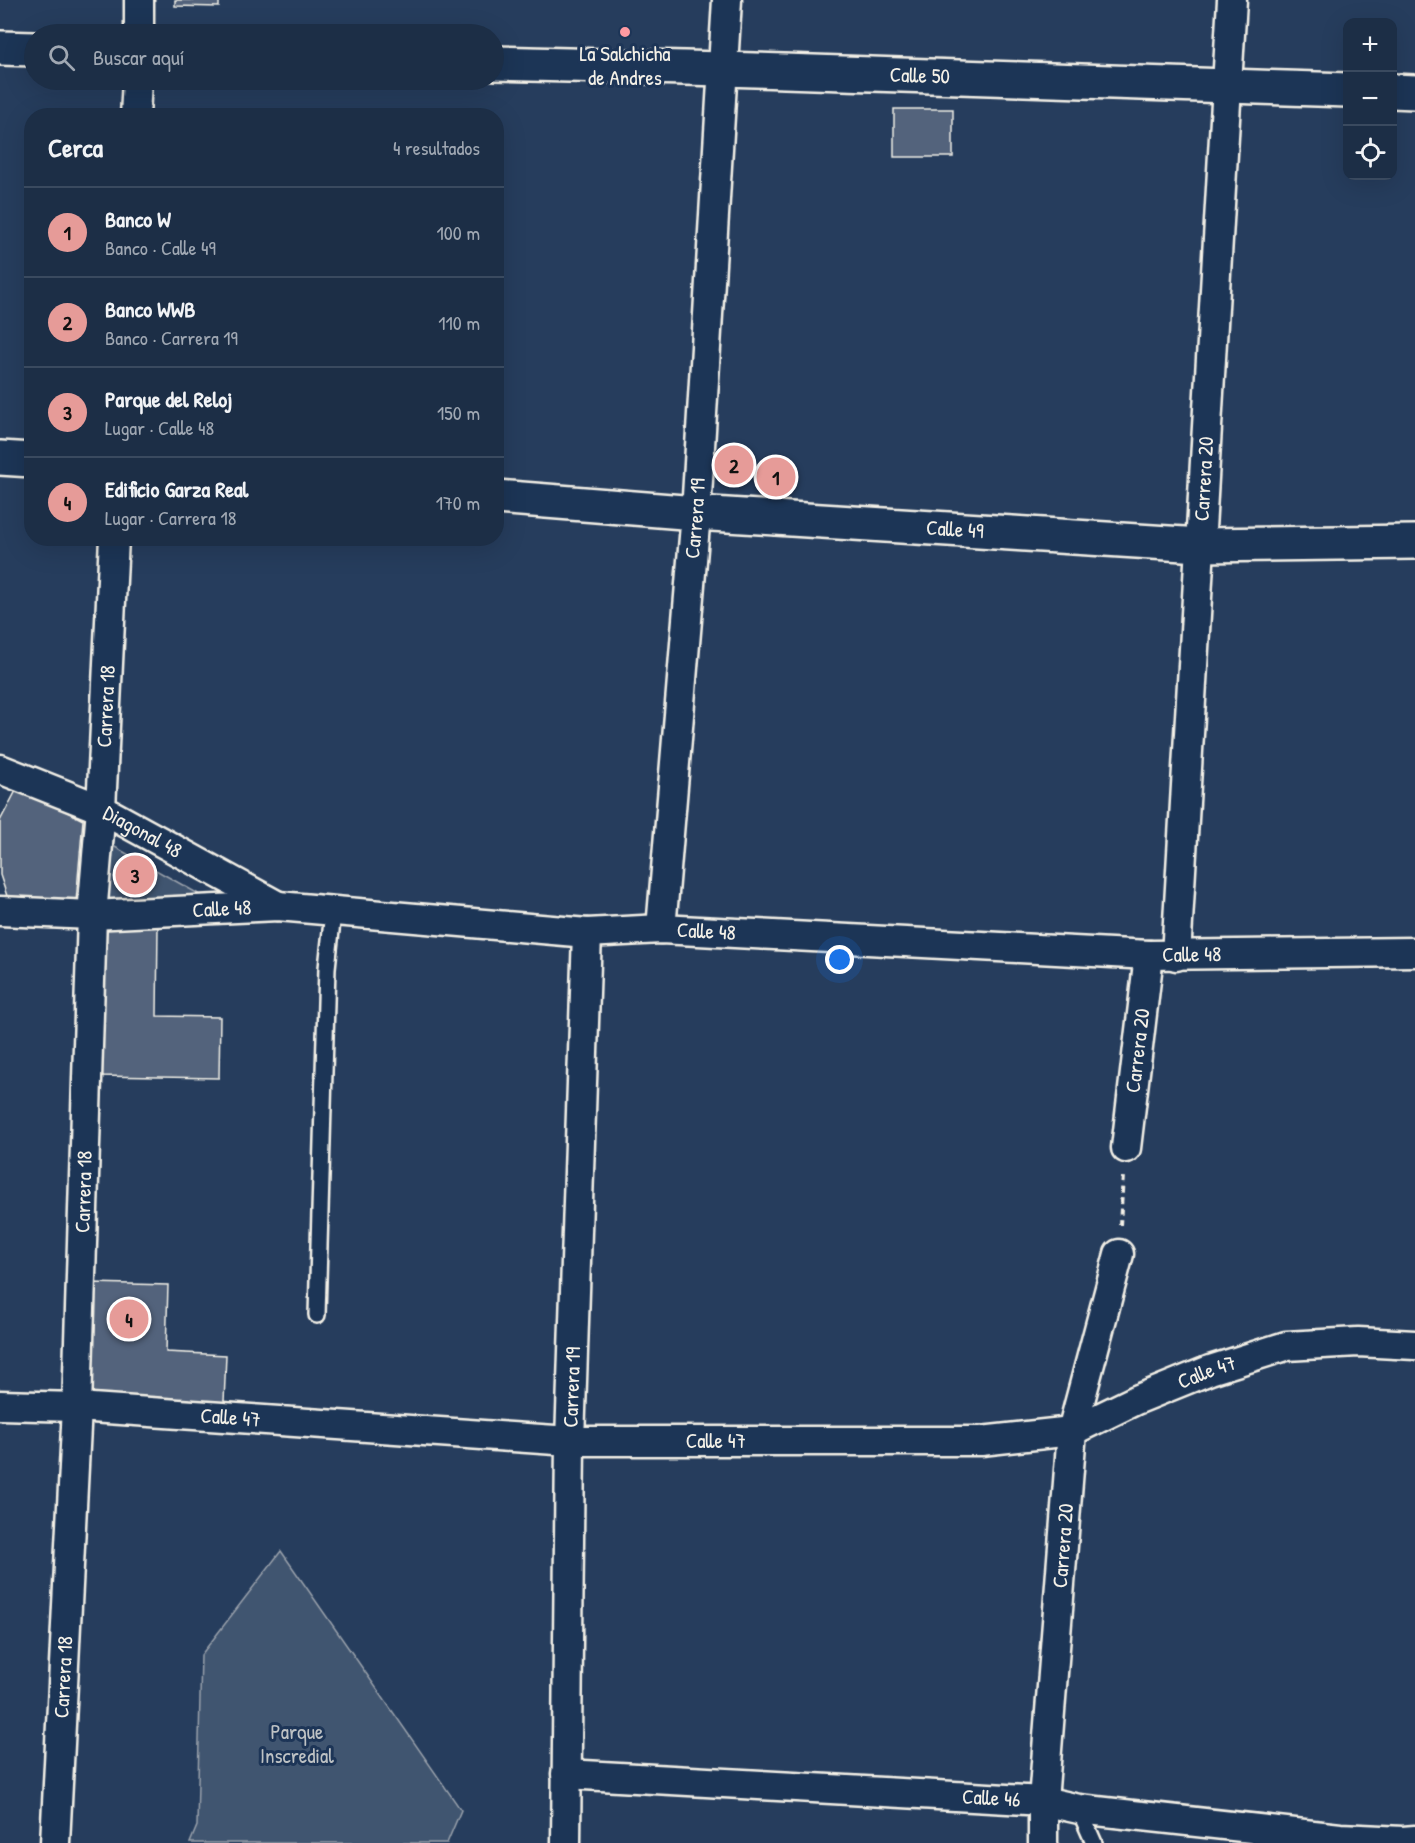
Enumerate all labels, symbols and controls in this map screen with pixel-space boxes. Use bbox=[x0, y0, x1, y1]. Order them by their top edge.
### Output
map controls bbox=[1343, 18, 1397, 180]
button: + bbox=[1343, 18, 1397, 72]
search box bbox=[24, 24, 504, 90]
marker: La Salchicha de Andres bbox=[618, 25, 632, 39]
place label: La Salchicha de Andres bbox=[579, 39, 671, 92]
icon: search bbox=[45, 41, 78, 74]
text: Buscar aquí bbox=[93, 42, 185, 72]
street label: Calle 50 bbox=[889, 60, 950, 91]
button: − bbox=[1343, 72, 1397, 126]
button: locate bbox=[1343, 126, 1397, 180]
text: Cerca bbox=[48, 130, 103, 165]
text: 4 resultados bbox=[393, 134, 480, 161]
text: Banco W bbox=[105, 204, 171, 234]
text: 1 bbox=[64, 219, 71, 246]
text: 100 m bbox=[437, 219, 480, 246]
text: Banco · Calle 49 bbox=[105, 234, 216, 261]
text: Banco WWB bbox=[105, 294, 195, 324]
text: 2 bbox=[63, 309, 72, 336]
text: 110 m bbox=[438, 309, 480, 336]
text: Banco · Carrera 19 bbox=[105, 324, 238, 351]
text: Parque del Reloj bbox=[105, 384, 232, 414]
text: 3 bbox=[63, 399, 72, 426]
text: 150 m bbox=[437, 399, 480, 426]
text: Lugar · Calle 48 bbox=[105, 414, 214, 441]
street label: Carrera 20 bbox=[1187, 436, 1220, 522]
pin: 2 bbox=[714, 442, 754, 488]
pin: 1 bbox=[756, 454, 796, 500]
text: Edificio Garza Real bbox=[105, 474, 248, 504]
street label: Carrera 19 bbox=[677, 477, 712, 560]
text: 4 bbox=[64, 489, 71, 516]
text: 170 m bbox=[436, 489, 480, 516]
text: Lugar · Carrera 18 bbox=[105, 504, 236, 531]
street label: Calle 49 bbox=[925, 513, 985, 545]
street label: Carrera 18 bbox=[89, 665, 122, 748]
street label: Diagonal 48 bbox=[98, 798, 187, 865]
pin: 3 bbox=[116, 852, 154, 898]
street label: Calle 48 bbox=[192, 892, 252, 924]
street label: Calle 48 bbox=[676, 915, 737, 947]
street label: Calle 48 bbox=[1162, 939, 1221, 969]
your location bbox=[825, 945, 854, 974]
street label: Carrera 20 bbox=[1118, 1007, 1157, 1094]
street label: Carrera 18 bbox=[67, 1150, 99, 1233]
pin: 4 bbox=[110, 1296, 148, 1342]
street label: Carrera 19 bbox=[555, 1346, 587, 1428]
street label: Calle 47 bbox=[1173, 1348, 1239, 1396]
street label: Calle 47 bbox=[200, 1401, 262, 1434]
street label: Calle 47 bbox=[686, 1426, 746, 1455]
street label: Carrera 20 bbox=[1045, 1502, 1080, 1589]
street label: Carrera 18 bbox=[46, 1635, 79, 1719]
park label: Parque Inscredial bbox=[260, 1717, 334, 1770]
street label: Calle 46 bbox=[961, 1781, 1021, 1814]

